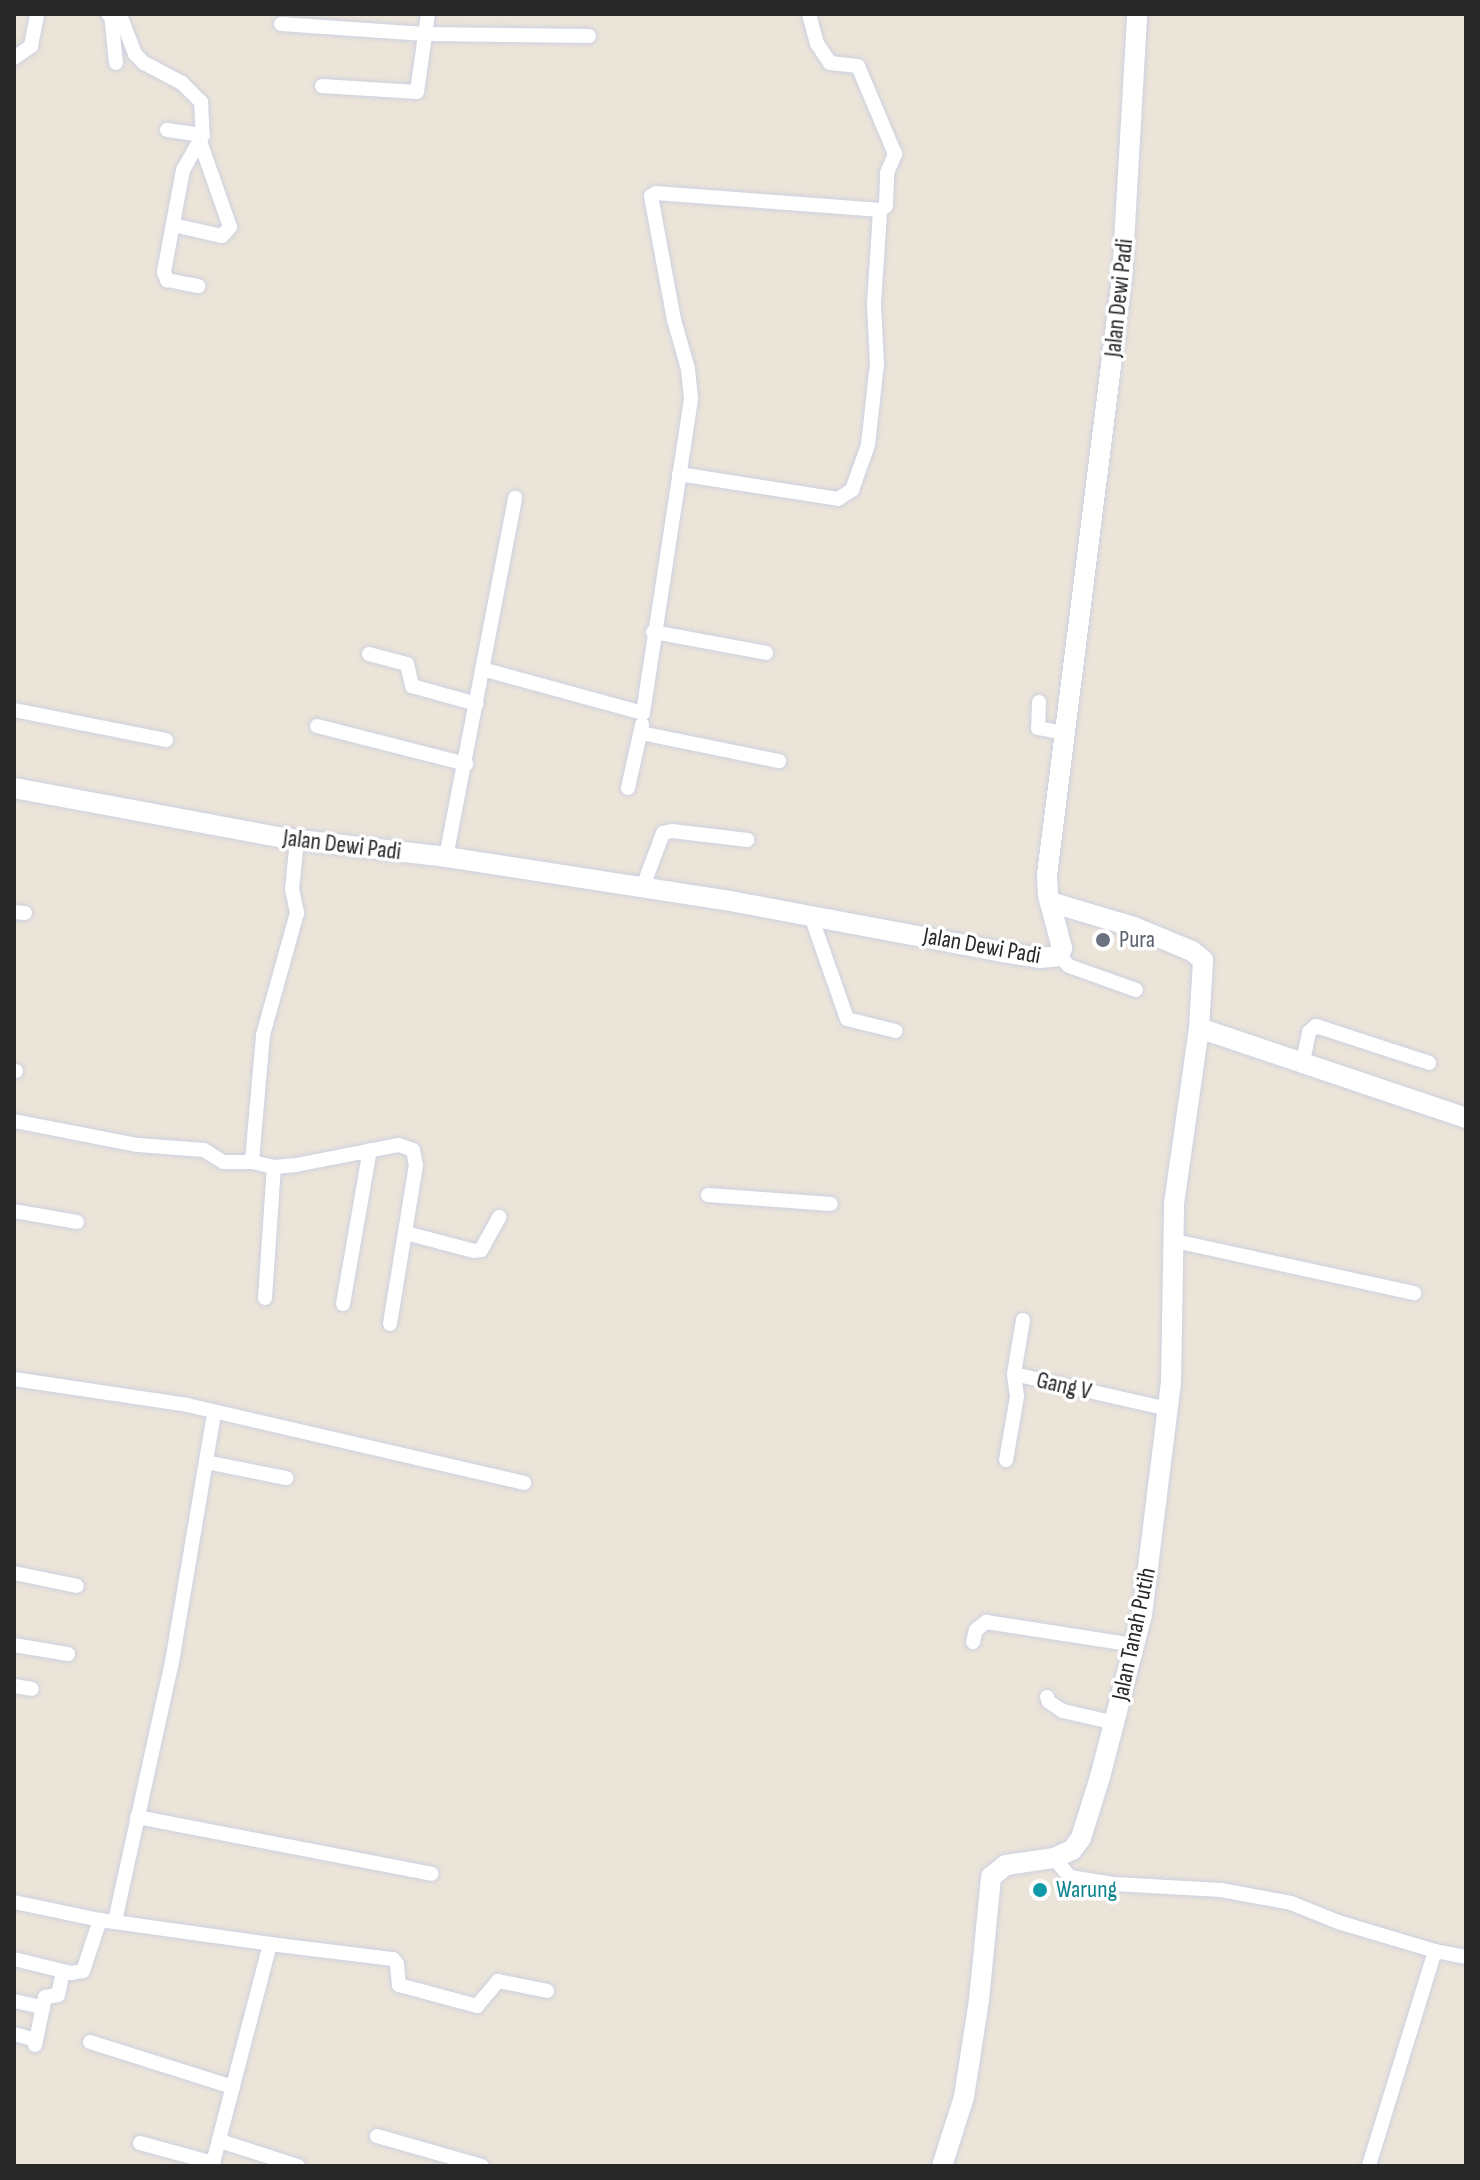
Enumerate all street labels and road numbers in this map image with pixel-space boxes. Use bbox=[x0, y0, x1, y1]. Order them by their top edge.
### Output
street label: Jalan Dewi Padi bbox=[1098, 238, 1140, 358]
street label: Jalan Dewi Padi bbox=[281, 823, 403, 867]
street label: Jalan Dewi Padi bbox=[921, 922, 1043, 970]
street label: Gang V bbox=[1034, 1366, 1094, 1406]
street label: Jalan Tanah Putih bbox=[1106, 1565, 1162, 1703]

